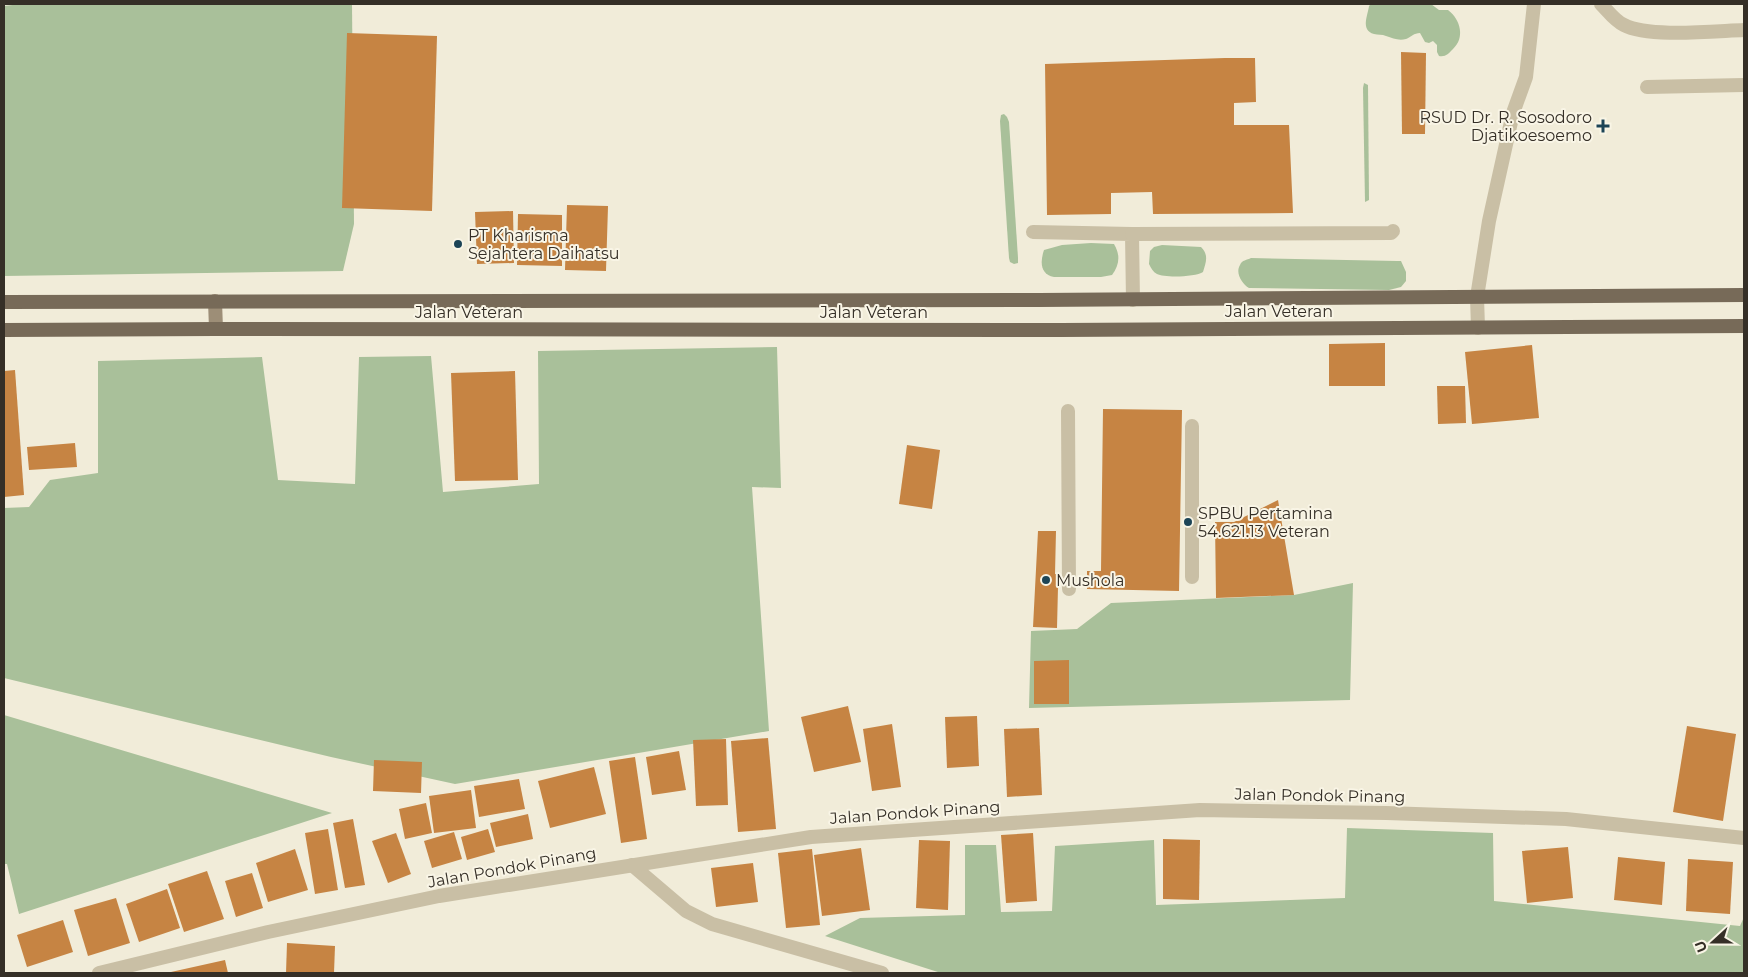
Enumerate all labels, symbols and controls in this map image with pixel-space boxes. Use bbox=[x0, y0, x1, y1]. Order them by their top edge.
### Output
place label: RSUD Dr. R. Sosodoro Djatikoesoemo bbox=[1419, 108, 1592, 145]
marker: RSUD Dr. R. Sosodoro Djatikoesoemo bbox=[1596, 119, 1610, 133]
place label: PT Kharisma Sejahtera Daihatsu bbox=[468, 226, 620, 263]
marker: PT Kharisma Sejahtera Daihatsu bbox=[452, 238, 464, 250]
street label: Jalan Veteran bbox=[1224, 302, 1333, 321]
street label: Jalan Veteran bbox=[414, 303, 523, 322]
street label: Jalan Veteran bbox=[819, 303, 928, 322]
place label: SPBU Pertamina 54.621.13 Veteran bbox=[1198, 504, 1333, 541]
marker: SPBU Pertamina 54.621.13 Veteran bbox=[1182, 516, 1194, 528]
place label: Mushola bbox=[1056, 571, 1124, 590]
marker: Mushola bbox=[1040, 574, 1052, 586]
street label: Jalan Pondok Pinang bbox=[1233, 784, 1406, 806]
street label: Jalan Pondok Pinang bbox=[828, 797, 1001, 828]
street label: Jalan Pondok Pinang bbox=[425, 843, 598, 892]
north arrow bbox=[1688, 917, 1738, 967]
text: U bbox=[1690, 938, 1711, 955]

